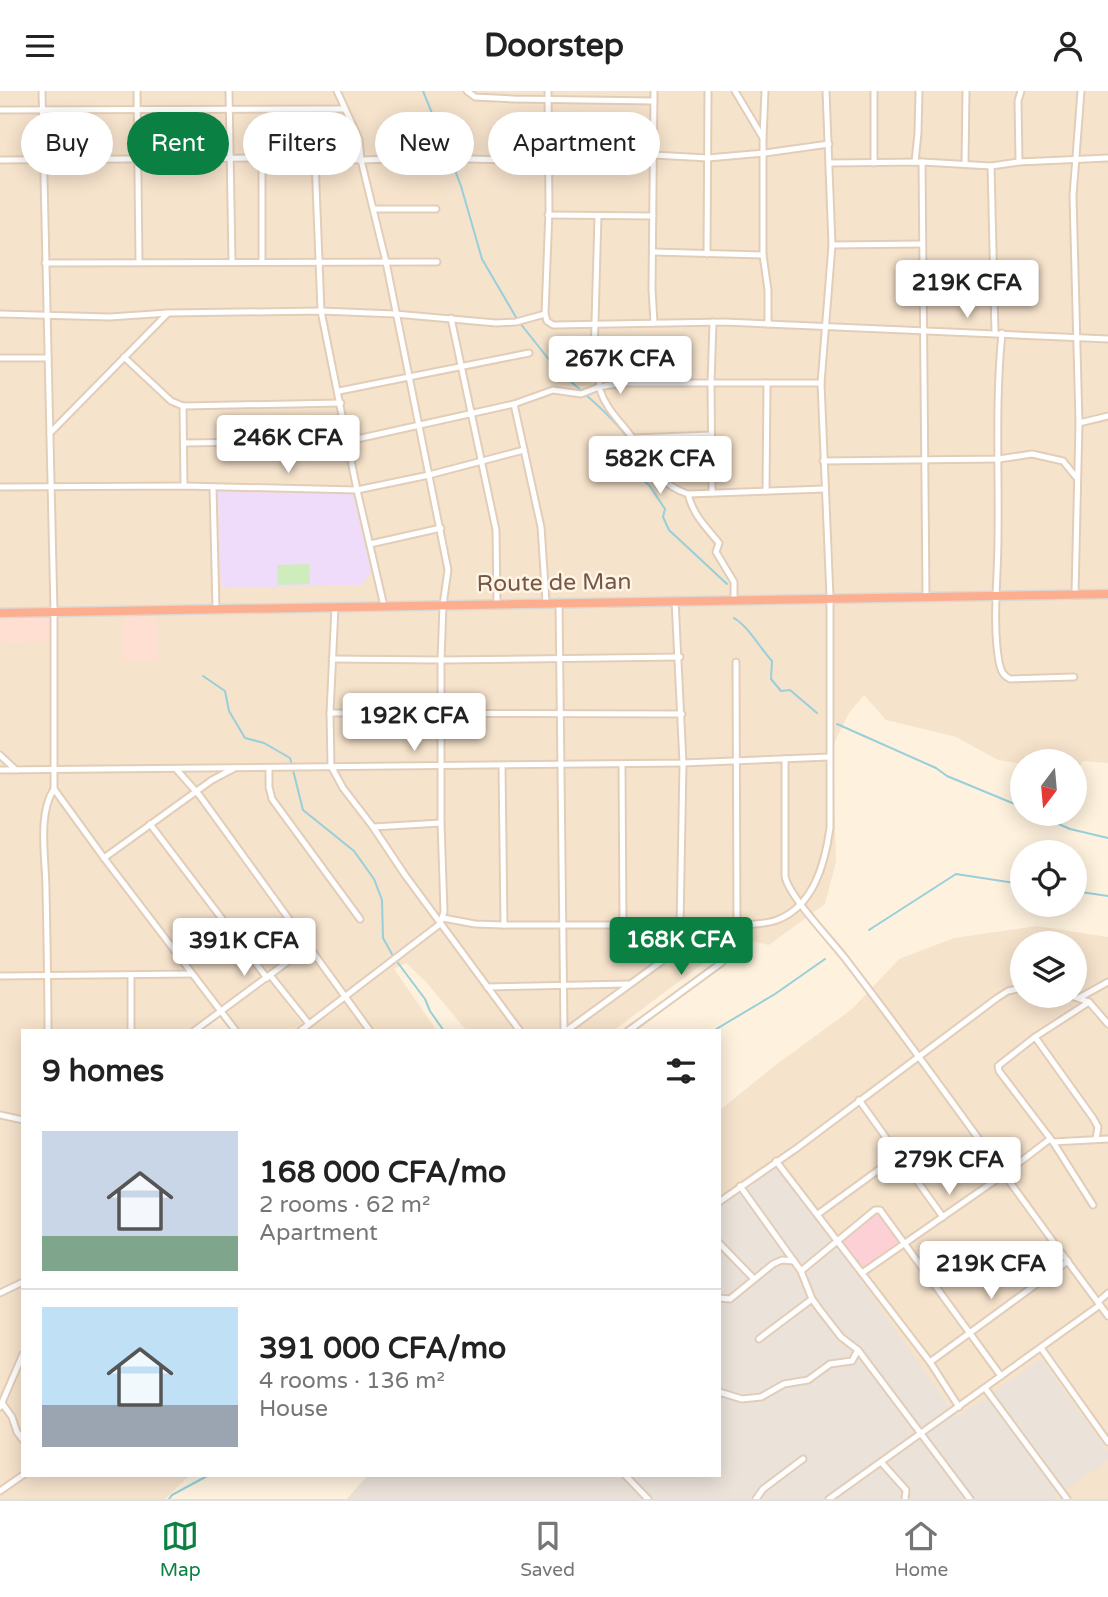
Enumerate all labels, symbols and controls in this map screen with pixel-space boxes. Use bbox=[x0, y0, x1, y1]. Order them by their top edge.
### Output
icon: menu bbox=[21, 27, 59, 65]
text: Doorstep bbox=[484, 27, 624, 65]
icon: person bbox=[1049, 27, 1087, 65]
chip: Buy bbox=[21, 112, 113, 175]
chip: Rent bbox=[127, 112, 229, 175]
chip: Filters bbox=[243, 112, 361, 175]
chip: New bbox=[375, 112, 474, 175]
chip: Apartment bbox=[488, 112, 660, 175]
pin: 219K CFA bbox=[895, 261, 1039, 320]
text: 219K CFA bbox=[912, 269, 1022, 297]
pin: 267K CFA bbox=[548, 337, 692, 396]
text: 267K CFA bbox=[565, 345, 675, 373]
pin: 246K CFA bbox=[216, 415, 360, 475]
text: 246K CFA bbox=[233, 424, 343, 452]
pin: 582K CFA bbox=[588, 437, 732, 496]
text: 582K CFA bbox=[605, 445, 715, 473]
street label: Route de Man bbox=[476, 568, 632, 598]
pin: 192K CFA bbox=[342, 693, 486, 753]
text: 192K CFA bbox=[359, 702, 469, 730]
north arrow bbox=[1010, 749, 1087, 826]
map controls bbox=[1010, 749, 1087, 1008]
button: locate bbox=[1010, 840, 1087, 917]
pin: 168K CFA bbox=[609, 917, 753, 977]
pin: 391K CFA bbox=[172, 919, 316, 978]
text: 168K CFA bbox=[626, 926, 736, 954]
text: 391K CFA bbox=[189, 927, 299, 955]
button: layers bbox=[1010, 931, 1087, 1008]
icon: filters bbox=[662, 1052, 700, 1090]
text: 9 homes bbox=[42, 1053, 164, 1090]
pin: 279K CFA bbox=[877, 1137, 1021, 1197]
text: 279K CFA bbox=[894, 1146, 1004, 1174]
text: 168 000 CFA/mo bbox=[259, 1154, 506, 1191]
icon: home bbox=[98, 1159, 182, 1243]
text: 2 rooms · 62 m² bbox=[259, 1191, 430, 1219]
text: Apartment bbox=[259, 1219, 378, 1247]
pin: 219K CFA bbox=[919, 1241, 1063, 1301]
text: 219K CFA bbox=[936, 1250, 1046, 1278]
text: 391 000 CFA/mo bbox=[259, 1330, 506, 1367]
icon: home bbox=[98, 1335, 182, 1419]
text: 4 rooms · 136 m² bbox=[259, 1367, 445, 1395]
text: House bbox=[259, 1395, 328, 1423]
tab: Map bbox=[160, 1517, 201, 1581]
tab: Saved bbox=[520, 1517, 575, 1581]
tab: Home bbox=[894, 1517, 948, 1581]

